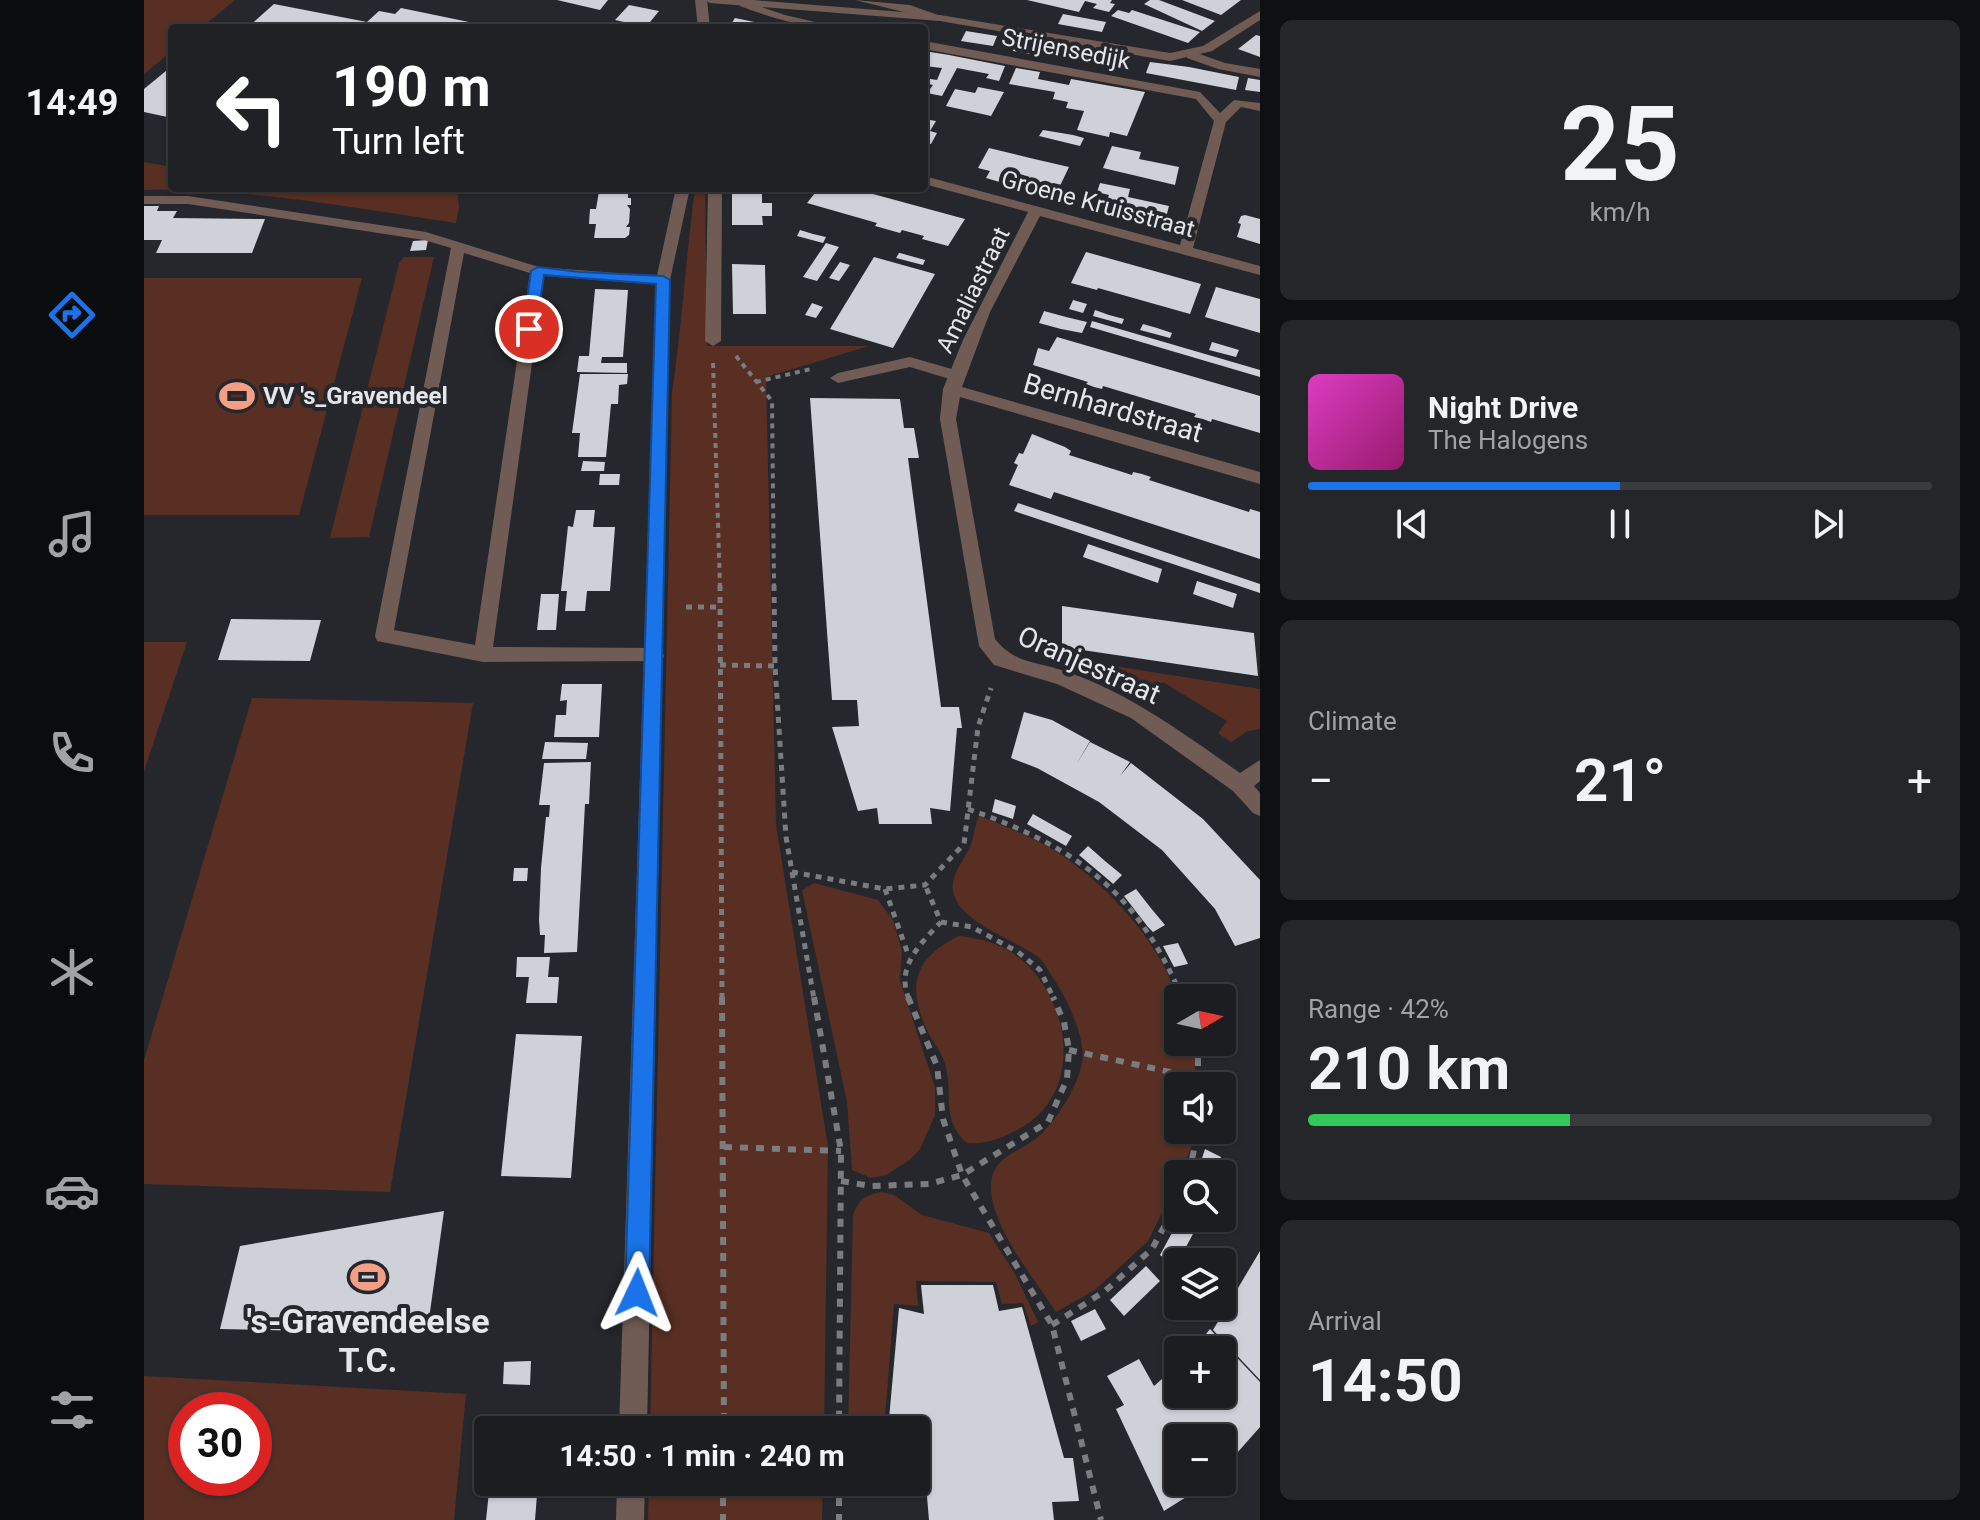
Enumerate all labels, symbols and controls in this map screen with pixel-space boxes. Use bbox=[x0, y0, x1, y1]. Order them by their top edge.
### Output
street label: Strijensedijk bbox=[999, 23, 1133, 75]
text: 190 m bbox=[332, 54, 491, 120]
icon: left bbox=[200, 56, 304, 160]
text: 14:49 bbox=[26, 82, 118, 124]
text: 25 bbox=[1560, 84, 1680, 205]
text: Turn left bbox=[332, 121, 465, 163]
street label: Groene Kruisstraat bbox=[998, 165, 1198, 243]
text: km/h bbox=[1589, 197, 1651, 227]
street label: Amaliastraat bbox=[931, 222, 1016, 357]
icon: directions bbox=[44, 287, 100, 343]
pin bbox=[495, 295, 563, 363]
icon: arrive bbox=[507, 307, 551, 351]
street label: Bernhardstraat bbox=[1019, 367, 1207, 449]
sports icon: VV 's_Gravendeel bbox=[218, 377, 256, 415]
place label: VV 's_Gravendeel bbox=[263, 382, 448, 410]
text: Night Drive bbox=[1428, 390, 1578, 425]
text: The Halogens bbox=[1428, 425, 1588, 455]
icon: previous bbox=[1390, 502, 1434, 546]
icon: pause bbox=[1598, 502, 1642, 546]
icon: next bbox=[1806, 502, 1850, 546]
icon: music bbox=[44, 506, 100, 562]
street label: Oranjestraat bbox=[1013, 619, 1165, 711]
text: Climate bbox=[1308, 706, 1397, 736]
icon: phone bbox=[44, 725, 100, 781]
text: 21° bbox=[1574, 745, 1666, 816]
text: − bbox=[1308, 755, 1333, 807]
text: + bbox=[1907, 755, 1932, 807]
icon: climate bbox=[44, 944, 100, 1000]
north arrow bbox=[1164, 984, 1236, 1056]
map controls bbox=[1164, 984, 1236, 1496]
text: Range · 42% bbox=[1308, 994, 1449, 1024]
text: 210 km bbox=[1308, 1033, 1510, 1104]
button: sound bbox=[1164, 1072, 1236, 1144]
button: search bbox=[1164, 1160, 1236, 1232]
icon: car bbox=[44, 1163, 100, 1219]
button: layers bbox=[1164, 1248, 1236, 1320]
position arrow bbox=[595, 1251, 679, 1335]
sports icon: 's-Gravendeelse T.C. bbox=[349, 1258, 387, 1296]
place label: 's-Gravendeelse T.C. bbox=[246, 1301, 490, 1380]
text: Arrival bbox=[1308, 1306, 1382, 1336]
button: + bbox=[1164, 1336, 1236, 1408]
text: 14:50 bbox=[1308, 1345, 1463, 1416]
icon: filters bbox=[44, 1382, 100, 1438]
speed limit sign: 30 bbox=[168, 1392, 272, 1496]
button: − bbox=[1164, 1424, 1236, 1496]
text: 14:50 · 1 min · 240 m bbox=[559, 1438, 845, 1473]

